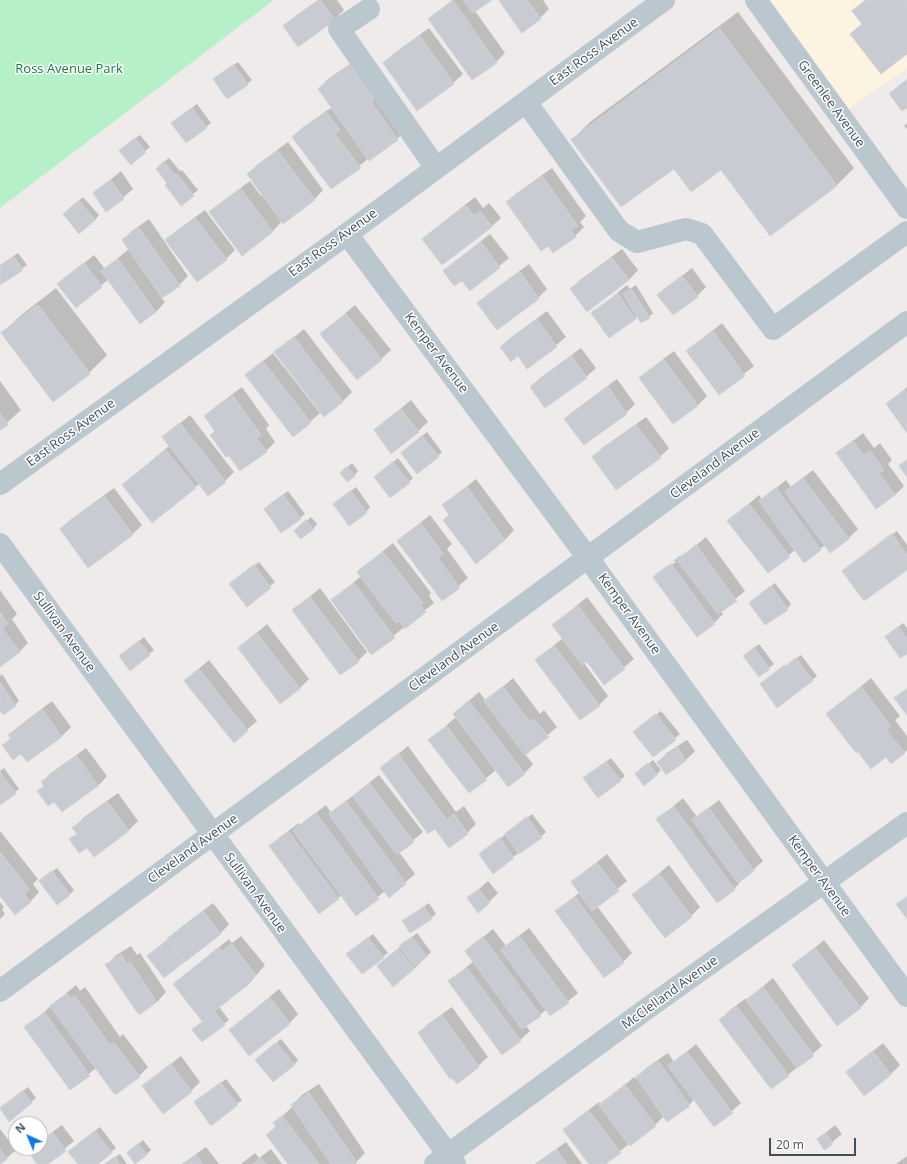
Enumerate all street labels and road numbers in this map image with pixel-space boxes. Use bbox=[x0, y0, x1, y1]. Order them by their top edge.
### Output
street label: East Ross Avenue bbox=[547, 15, 641, 89]
street label: Greenlee Avenue bbox=[794, 57, 868, 151]
street label: East Ross Avenue bbox=[286, 206, 380, 280]
street label: Kemper Avenue bbox=[401, 310, 471, 396]
street label: East Ross Avenue bbox=[24, 396, 118, 470]
street label: Cleveland Avenue bbox=[667, 425, 763, 503]
street label: Kemper Avenue bbox=[594, 570, 664, 658]
street label: Sullivan Avenue bbox=[30, 589, 98, 675]
street label: Cleveland Avenue bbox=[406, 619, 502, 695]
street label: Cleveland Avenue bbox=[145, 811, 241, 887]
street label: Kemper Avenue bbox=[784, 832, 854, 920]
street label: Sullivan Avenue bbox=[221, 850, 289, 936]
street label: McClelland Avenue bbox=[619, 953, 721, 1033]

